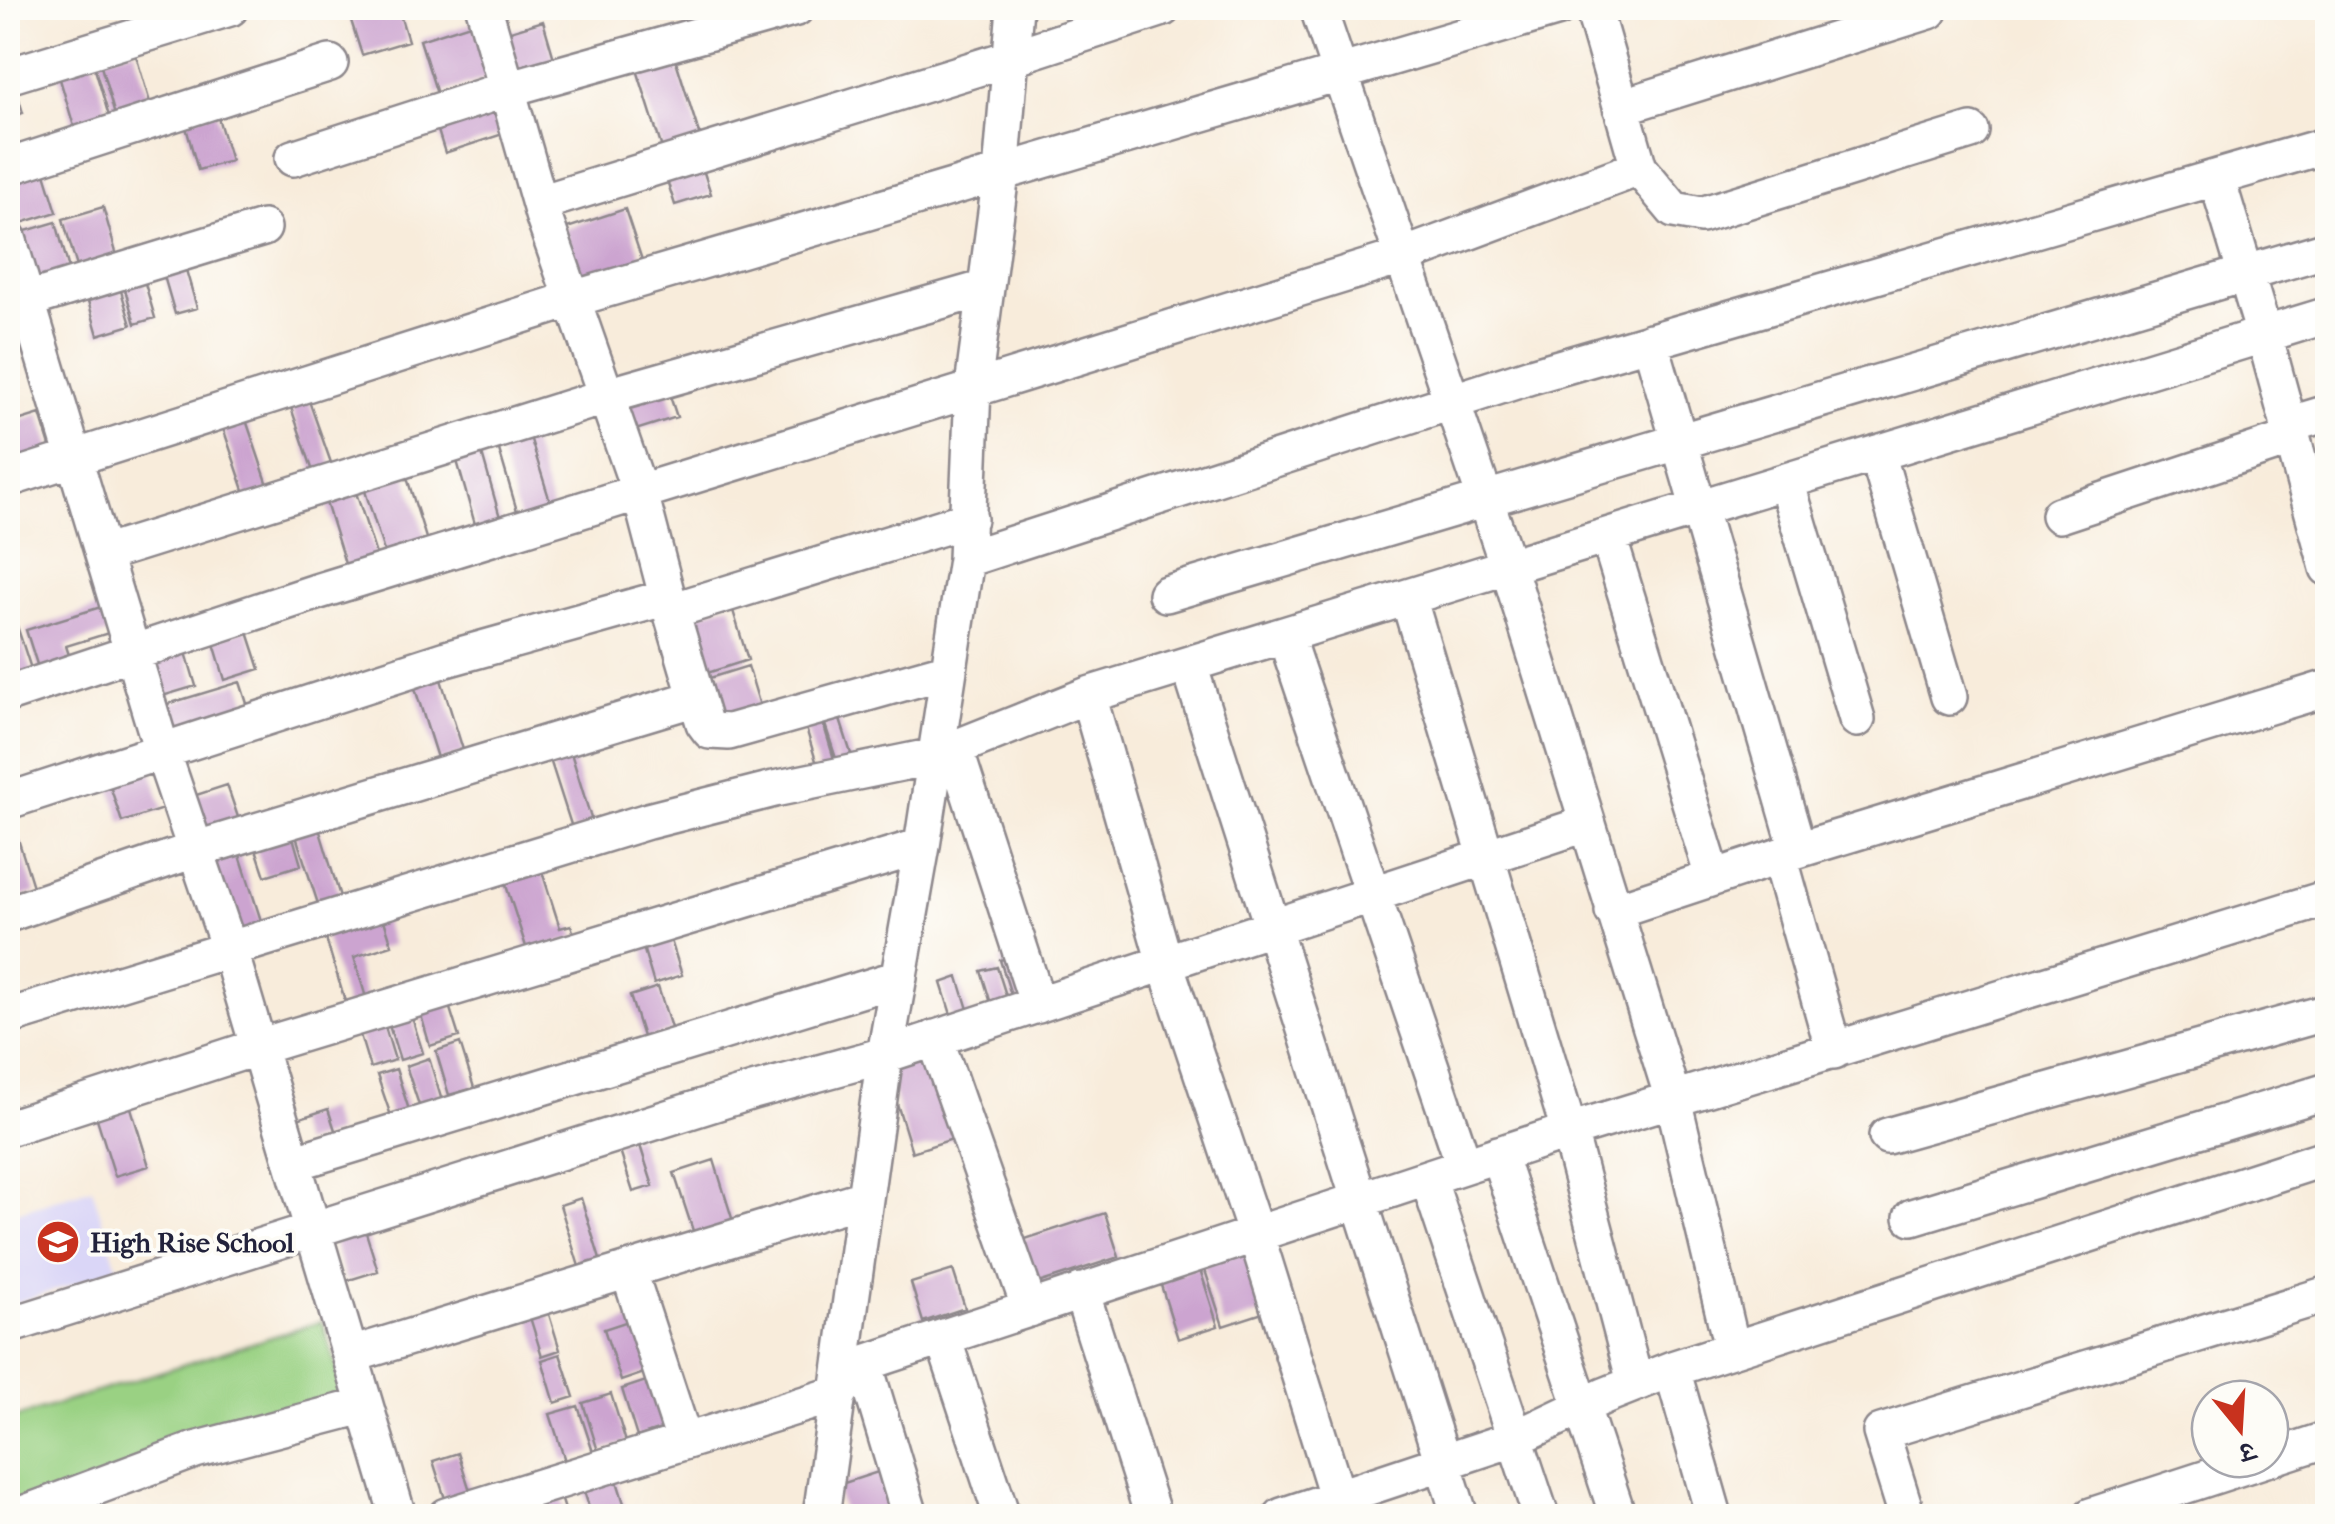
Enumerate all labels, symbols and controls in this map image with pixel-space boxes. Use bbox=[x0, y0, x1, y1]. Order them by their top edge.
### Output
school or university icon: High Rise School bbox=[35, 1219, 81, 1265]
place label: High Rise School bbox=[90, 1226, 294, 1259]
north arrow bbox=[2190, 1379, 2290, 1479]
text: उ bbox=[2234, 1434, 2261, 1471]

